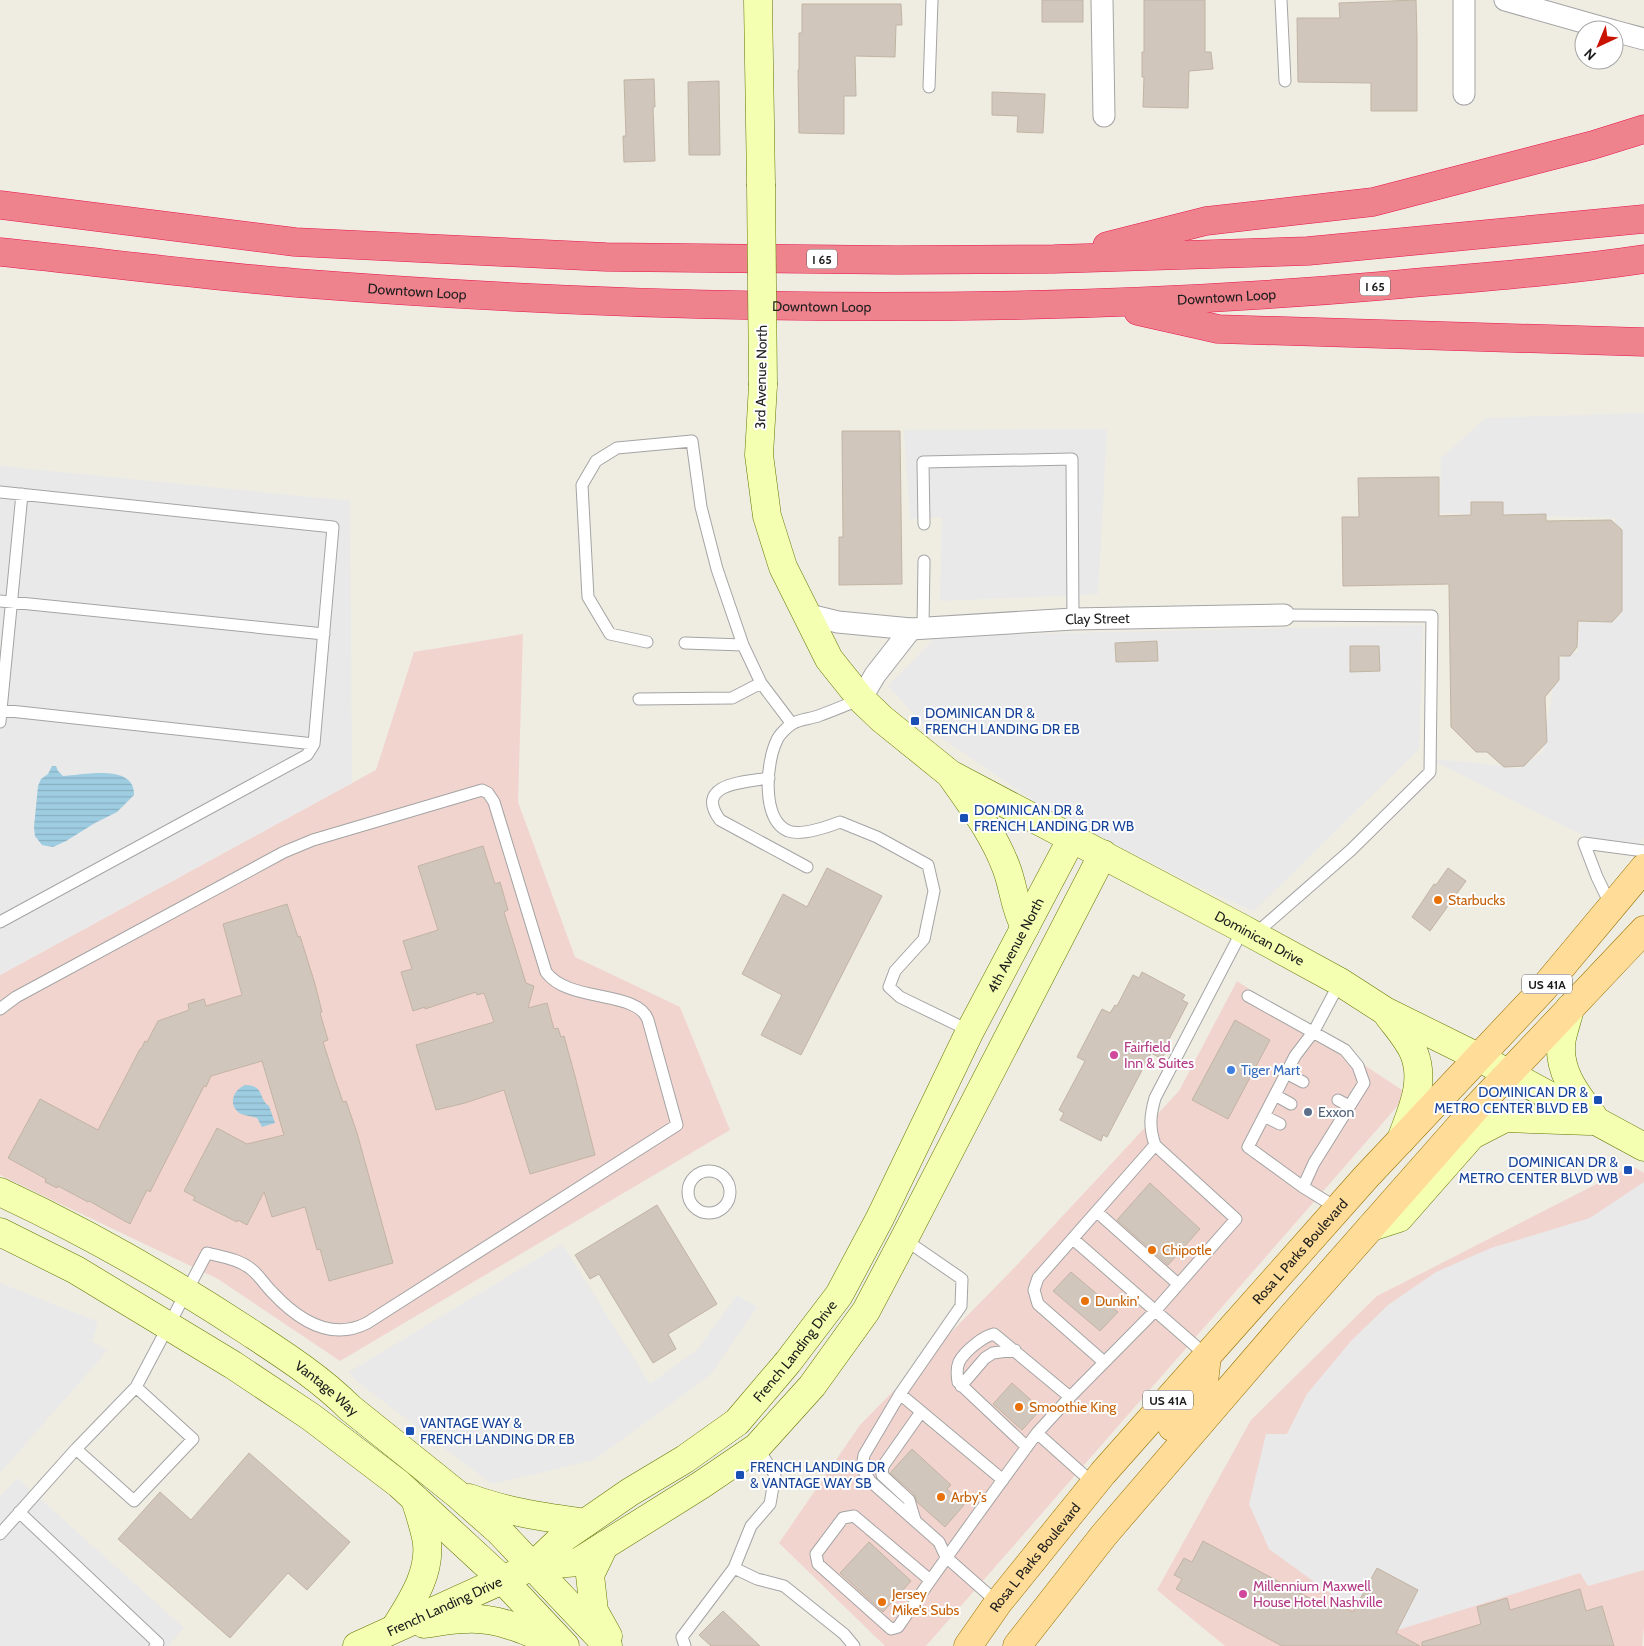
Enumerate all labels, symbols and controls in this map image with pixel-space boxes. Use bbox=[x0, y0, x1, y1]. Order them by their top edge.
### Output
north arrow bbox=[1574, 20, 1624, 70]
text: N bbox=[1580, 44, 1600, 64]
road number: I 65 bbox=[807, 250, 837, 268]
road number: I 65 bbox=[1360, 276, 1390, 296]
street label: Downtown Loop bbox=[367, 279, 467, 303]
street label: Downtown Loop bbox=[1177, 285, 1277, 309]
street label: Downtown Loop bbox=[772, 297, 872, 316]
street label: 3rd Avenue North bbox=[751, 325, 771, 429]
street label: Clay Street bbox=[1065, 609, 1130, 628]
place label: DOMINICAN DR & FRENCH LANDING DR EB bbox=[925, 704, 1080, 738]
marker: DOMINICAN DR & FRENCH LANDING DR EB bbox=[909, 715, 921, 727]
place label: DOMINICAN DR & FRENCH LANDING DR WB bbox=[974, 801, 1134, 835]
marker: DOMINICAN DR & FRENCH LANDING DR WB bbox=[958, 812, 970, 824]
place label: Starbucks bbox=[1448, 891, 1506, 909]
marker: Starbucks bbox=[1432, 894, 1444, 906]
street label: 4th Avenue North bbox=[983, 895, 1048, 996]
street label: Dominican Drive bbox=[1212, 907, 1308, 970]
road number: US 41A bbox=[1522, 974, 1572, 994]
place label: Fairfield Inn & Suites bbox=[1124, 1038, 1194, 1072]
marker: Fairfield Inn & Suites bbox=[1108, 1049, 1120, 1061]
place label: Tiger Mart bbox=[1241, 1061, 1300, 1079]
marker: Tiger Mart bbox=[1225, 1064, 1237, 1076]
place label: DOMINICAN DR & METRO CENTER BLVD EB bbox=[1434, 1083, 1588, 1117]
marker: DOMINICAN DR & METRO CENTER BLVD EB bbox=[1592, 1094, 1604, 1106]
place label: Exxon bbox=[1318, 1103, 1354, 1121]
marker: Exxon bbox=[1302, 1106, 1314, 1118]
place label: DOMINICAN DR & METRO CENTER BLVD WB bbox=[1459, 1153, 1618, 1187]
marker: DOMINICAN DR & METRO CENTER BLVD WB bbox=[1622, 1164, 1634, 1176]
street label: Rosa L Parks Boulevard bbox=[1248, 1195, 1352, 1308]
place label: Chipotle bbox=[1162, 1241, 1212, 1259]
marker: Chipotle bbox=[1146, 1244, 1158, 1256]
place label: Dunkin' bbox=[1095, 1292, 1139, 1310]
marker: Dunkin' bbox=[1079, 1295, 1091, 1307]
street label: French Landing Drive bbox=[749, 1297, 841, 1406]
street label: Vantage Way bbox=[291, 1357, 362, 1420]
road number: US 41A bbox=[1143, 1390, 1193, 1410]
place label: Smoothie King bbox=[1029, 1398, 1117, 1416]
marker: Smoothie King bbox=[1013, 1401, 1025, 1413]
place label: VANTAGE WAY & FRENCH LANDING DR EB bbox=[420, 1414, 575, 1448]
marker: VANTAGE WAY & FRENCH LANDING DR EB bbox=[404, 1425, 416, 1437]
place label: FRENCH LANDING DR & VANTAGE WAY SB bbox=[750, 1458, 886, 1492]
marker: FRENCH LANDING DR & VANTAGE WAY SB bbox=[734, 1469, 746, 1481]
place label: Arby's bbox=[951, 1488, 987, 1506]
marker: Arby's bbox=[935, 1491, 947, 1503]
street label: Rosa L Parks Boulevard bbox=[985, 1499, 1084, 1616]
street label: French Landing Drive bbox=[384, 1572, 505, 1640]
place label: Millennium Maxwell House Hotel Nashville bbox=[1253, 1577, 1383, 1611]
place label: Jersey Mike's Subs bbox=[891, 1585, 960, 1619]
marker: Millennium Maxwell House Hotel Nashville bbox=[1237, 1588, 1249, 1600]
marker: Jersey Mike's Subs bbox=[876, 1596, 888, 1608]

